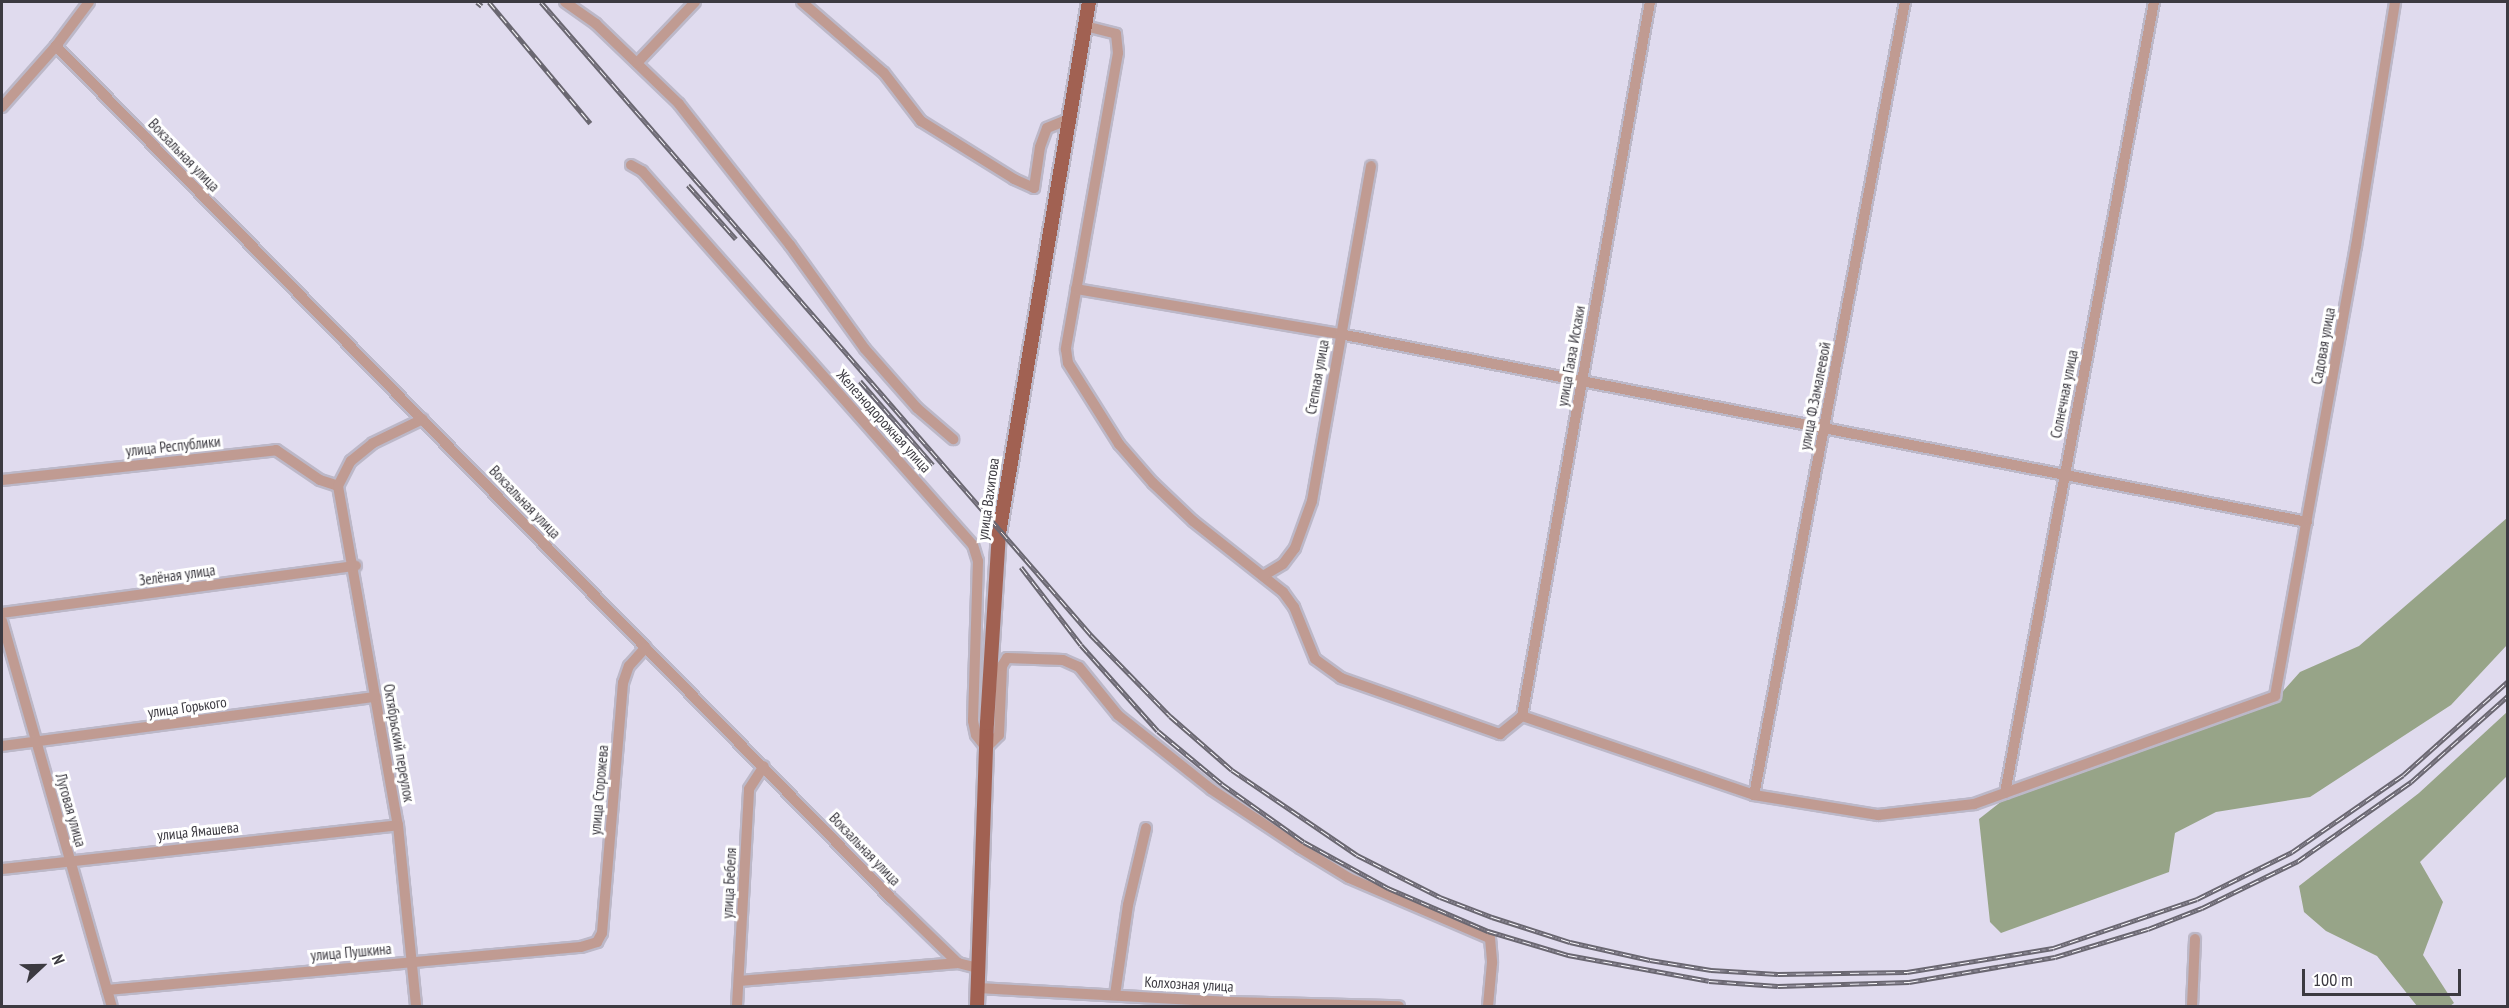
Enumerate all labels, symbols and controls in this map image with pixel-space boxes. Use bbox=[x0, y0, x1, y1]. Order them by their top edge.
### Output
street label: Вокзальная улица bbox=[145, 115, 223, 195]
street label: улица Гаяза Исхаки bbox=[1553, 304, 1589, 408]
street label: Садовая улица bbox=[2307, 306, 2339, 386]
street label: Степная улица bbox=[1302, 338, 1332, 416]
street label: улица Ф.Замалеевой bbox=[1796, 341, 1834, 451]
street label: Солнечная улица bbox=[2047, 348, 2081, 440]
street label: Железнодорожная улица bbox=[833, 366, 935, 476]
street label: улица Республики bbox=[125, 432, 221, 460]
street label: улица Вахитова bbox=[973, 457, 1003, 541]
street label: Вокзальная улица bbox=[486, 462, 564, 542]
street label: Зелёная улица bbox=[138, 561, 216, 589]
street label: Октябрьский переулок bbox=[380, 683, 418, 803]
street label: улица Горького bbox=[146, 693, 228, 721]
street label: улица Сторожева bbox=[586, 744, 612, 836]
street label: Луговая улица bbox=[52, 771, 90, 849]
street label: Вокзальная улица bbox=[826, 809, 904, 889]
street label: улица Ямашева bbox=[156, 818, 240, 844]
street label: улица Бебеля bbox=[718, 847, 740, 919]
north arrow bbox=[12, 936, 72, 996]
street label: улица Пушкина bbox=[310, 939, 392, 965]
text: N bbox=[48, 951, 70, 967]
scale bar bbox=[2305, 957, 2464, 995]
text: 100 m bbox=[2313, 968, 2353, 991]
street label: Колхозная улица bbox=[1144, 973, 1234, 995]

